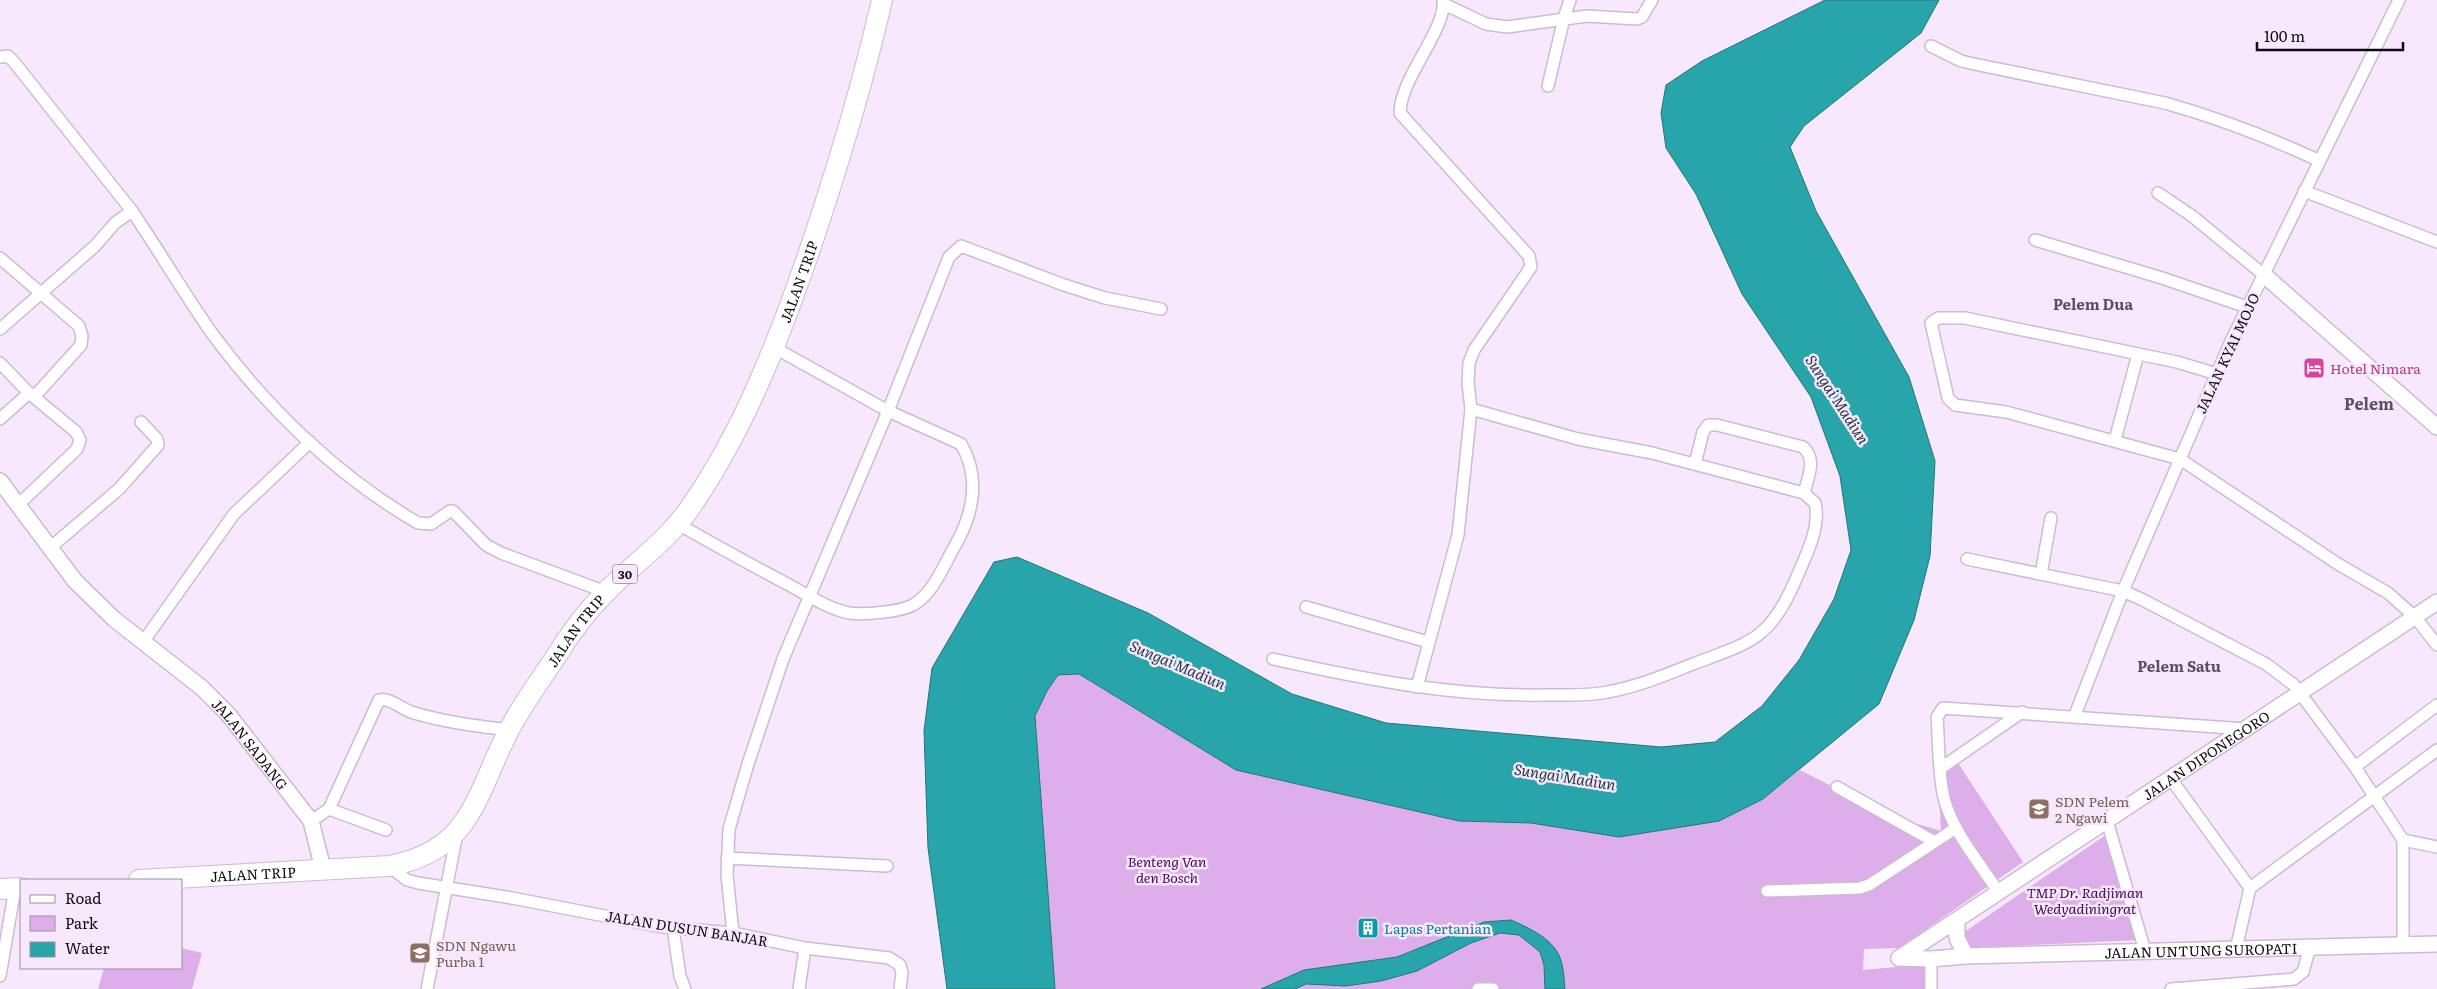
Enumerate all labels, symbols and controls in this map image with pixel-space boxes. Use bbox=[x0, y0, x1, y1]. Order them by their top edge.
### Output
scale bar bbox=[2257, 20, 2403, 52]
text: 100 m bbox=[2264, 24, 2305, 47]
street label: JALAN TRIP bbox=[774, 238, 822, 326]
street label: JALAN KYAI MOJO bbox=[2190, 289, 2264, 417]
district label: Pelem Dua bbox=[2053, 292, 2133, 315]
water label: Sungai Madiun bbox=[1800, 350, 1876, 448]
hotel icon: Hotel Nimara bbox=[2302, 356, 2326, 380]
place label: Hotel Nimara bbox=[2330, 358, 2421, 378]
district label: Pelem bbox=[2344, 391, 2394, 415]
road number: 30 bbox=[612, 564, 638, 584]
street label: JALAN TRIP bbox=[542, 589, 609, 671]
water label: Sungai Madiun bbox=[1126, 633, 1230, 695]
district label: Pelem Satu bbox=[2137, 654, 2221, 677]
street label: JALAN SADANG bbox=[208, 694, 293, 794]
street label: JALAN DIPONEGORO bbox=[2138, 706, 2273, 804]
water label: Sungai Madiun bbox=[1513, 757, 1617, 795]
place label: SDN Pelem 2 Ngawi bbox=[2055, 791, 2130, 827]
school or university icon: SDN Pelem 2 Ngawi bbox=[2027, 797, 2051, 821]
park label: Benteng Van den Bosch bbox=[1128, 851, 1207, 887]
street label: JALAN TRIP bbox=[210, 861, 297, 886]
legend bbox=[20, 879, 182, 969]
park label: TMP Dr. Radjiman Wedyadiningrat bbox=[2027, 882, 2144, 918]
text: Road bbox=[65, 886, 101, 909]
street label: JALAN DUSUN BANJAR bbox=[604, 905, 770, 951]
text: Park bbox=[65, 911, 99, 934]
building icon: Lapas Pertanian bbox=[1356, 916, 1380, 940]
place label: Lapas Pertanian bbox=[1384, 918, 1491, 938]
place label: SDN Ngawu Purba 1 bbox=[436, 935, 516, 971]
text: Water bbox=[65, 936, 110, 959]
street label: JALAN UNTUNG SUROPATI bbox=[2104, 938, 2298, 962]
school or university icon: SDN Ngawu Purba 1 bbox=[408, 941, 432, 965]

